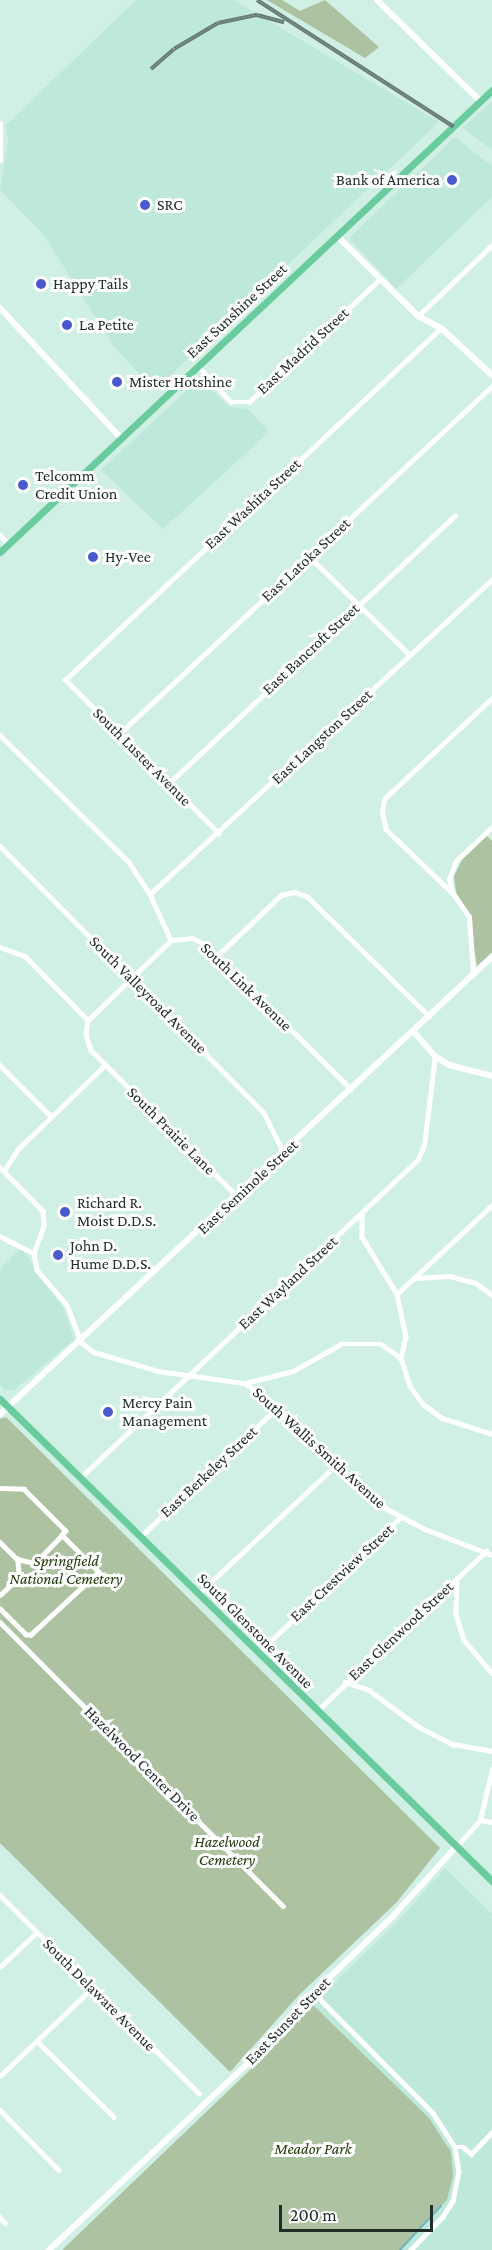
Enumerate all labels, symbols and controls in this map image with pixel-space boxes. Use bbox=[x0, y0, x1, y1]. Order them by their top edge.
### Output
place label: Bank of America bbox=[336, 170, 440, 190]
marker: Bank of America bbox=[445, 173, 459, 187]
place label: SRC bbox=[157, 195, 183, 215]
marker: SRC bbox=[138, 198, 152, 212]
street label: East Sunshine Street bbox=[183, 260, 291, 362]
place label: Happy Tails bbox=[53, 274, 128, 294]
marker: Happy Tails bbox=[34, 277, 48, 291]
street label: East Madrid Street bbox=[253, 304, 353, 398]
place label: La Petite bbox=[79, 315, 134, 335]
marker: La Petite bbox=[60, 318, 74, 332]
place label: Mister Hotshine bbox=[129, 372, 232, 392]
marker: Mister Hotshine bbox=[110, 375, 124, 389]
street label: East Washita Street bbox=[201, 455, 305, 553]
place label: Telcomm Credit Union bbox=[35, 466, 117, 504]
marker: Telcomm Credit Union bbox=[16, 478, 30, 492]
street label: East Latoka Street bbox=[258, 514, 354, 606]
place label: Hy-Vee bbox=[105, 547, 151, 567]
marker: Hy-Vee bbox=[86, 550, 100, 564]
street label: East Bancroft Street bbox=[258, 599, 364, 699]
street label: East Langston Street bbox=[268, 685, 376, 789]
street label: South Luster Avenue bbox=[89, 704, 195, 810]
street label: South Valleyroad Avenue bbox=[85, 932, 211, 1058]
street label: South Link Avenue bbox=[196, 939, 296, 1035]
street label: South Prairie Lane bbox=[123, 1083, 219, 1179]
street label: East Seminole Street bbox=[194, 1135, 302, 1239]
place label: Richard R. Moist D.D.S. bbox=[77, 1193, 156, 1231]
marker: Richard R. Moist D.D.S. bbox=[58, 1205, 72, 1219]
street label: East Wayland Street bbox=[234, 1232, 342, 1334]
place label: John D. Hume D.D.S. bbox=[70, 1236, 151, 1274]
marker: John D. Hume D.D.S. bbox=[51, 1248, 65, 1262]
street label: South Wallis Smith Avenue bbox=[248, 1383, 390, 1513]
place label: Mercy Pain Management bbox=[122, 1393, 207, 1431]
marker: Mercy Pain Management bbox=[99, 1403, 117, 1421]
street label: East Berkeley Street bbox=[157, 1422, 261, 1522]
street label: East Crestview Street bbox=[286, 1520, 398, 1626]
park label: Springfield National Cemetery bbox=[10, 1551, 122, 1589]
street label: South Glenstone Avenue bbox=[193, 1569, 317, 1693]
street label: East Glenwood Street bbox=[344, 1577, 458, 1685]
street label: Hazelwood Center Drive bbox=[80, 1702, 204, 1826]
park label: Hazelwood Cemetery bbox=[194, 1832, 260, 1870]
street label: South Delaware Avenue bbox=[39, 1935, 159, 2055]
street label: East Sunset Street bbox=[241, 1973, 335, 2069]
park label: Meador Park bbox=[274, 2139, 352, 2159]
scale bar bbox=[282, 2193, 436, 2231]
text: 200 m bbox=[290, 2205, 337, 2225]

